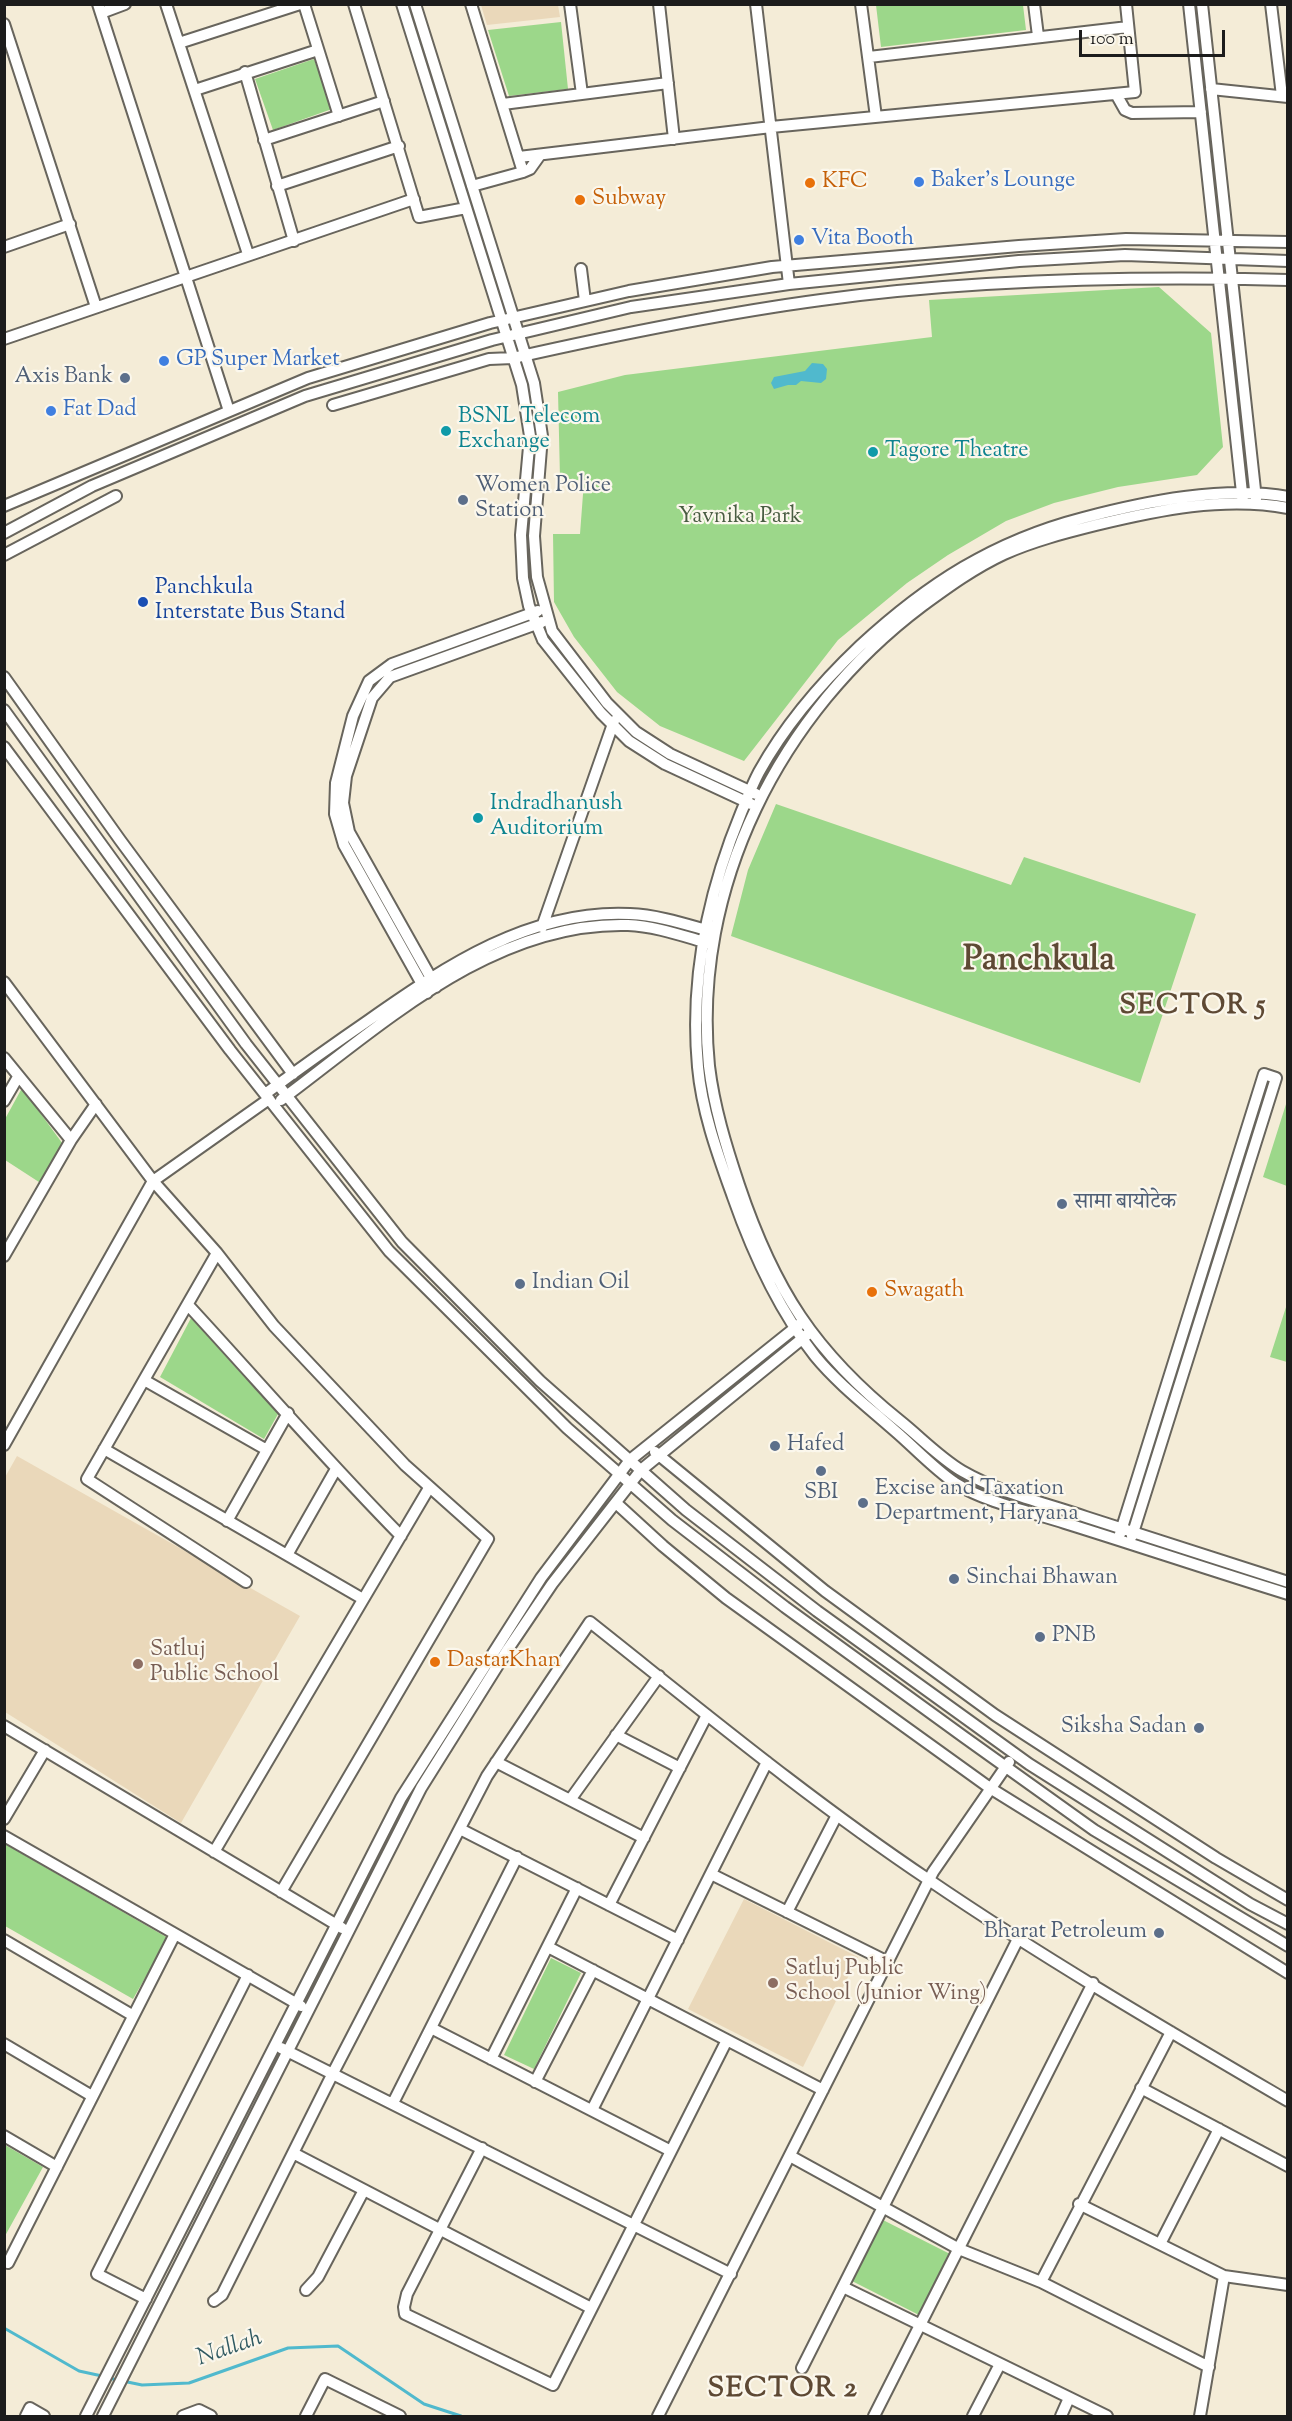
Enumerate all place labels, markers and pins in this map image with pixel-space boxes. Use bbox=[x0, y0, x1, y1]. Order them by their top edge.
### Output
place label: Baker's Lounge bbox=[931, 169, 1075, 195]
place label: KFC bbox=[822, 170, 868, 196]
marker: Baker's Lounge bbox=[912, 175, 926, 189]
marker: KFC bbox=[803, 176, 817, 190]
place label: Subway bbox=[592, 187, 666, 213]
marker: Subway bbox=[573, 193, 587, 207]
place label: Vita Booth bbox=[811, 227, 914, 253]
marker: Vita Booth bbox=[792, 233, 806, 247]
place label: GP Super Market bbox=[176, 348, 340, 374]
marker: GP Super Market bbox=[157, 354, 171, 368]
place label: Axis Bank bbox=[15, 365, 113, 391]
marker: Axis Bank bbox=[118, 371, 132, 385]
place label: Fat Dad bbox=[63, 398, 137, 424]
marker: Fat Dad bbox=[44, 404, 58, 418]
place label: BSNL Telecom Exchange bbox=[458, 405, 600, 457]
marker: BSNL Telecom Exchange bbox=[439, 424, 453, 438]
place label: Tagore Theatre bbox=[885, 439, 1029, 465]
marker: Tagore Theatre bbox=[866, 445, 880, 459]
place label: Women Police Station bbox=[475, 474, 611, 526]
marker: Women Police Station bbox=[456, 493, 470, 507]
place label: Panchkula Interstate Bus Stand bbox=[155, 576, 345, 628]
marker: Panchkula Interstate Bus Stand bbox=[136, 595, 150, 609]
place label: Indradhanush Auditorium bbox=[490, 792, 623, 843]
marker: Indradhanush Auditorium bbox=[471, 811, 485, 825]
place label: सामा बायोटेक bbox=[1074, 1191, 1176, 1217]
marker: सामा बायोटेक bbox=[1055, 1197, 1069, 1211]
place label: Indian Oil bbox=[532, 1271, 630, 1297]
marker: Indian Oil bbox=[513, 1277, 527, 1291]
place label: Swagath bbox=[884, 1279, 964, 1305]
marker: Swagath bbox=[865, 1285, 879, 1299]
place label: Hafed bbox=[787, 1433, 844, 1459]
marker: Hafed bbox=[768, 1439, 782, 1453]
marker: SBI bbox=[814, 1464, 828, 1478]
place label: Excise and Taxation Department, Haryana bbox=[875, 1477, 1079, 1528]
place label: SBI bbox=[804, 1481, 838, 1507]
marker: Excise and Taxation Department, Haryana bbox=[856, 1496, 870, 1510]
place label: Sinchai Bhawan bbox=[966, 1566, 1118, 1592]
marker: Sinchai Bhawan bbox=[947, 1572, 961, 1586]
place label: PNB bbox=[1052, 1624, 1095, 1650]
marker: PNB bbox=[1033, 1630, 1047, 1644]
place label: Satluj Public School bbox=[150, 1638, 279, 1690]
place label: DastarKhan bbox=[447, 1649, 561, 1675]
marker: DastarKhan bbox=[428, 1655, 442, 1669]
marker: Satluj Public School bbox=[131, 1657, 145, 1671]
place label: Siksha Sadan bbox=[1061, 1715, 1187, 1741]
marker: Siksha Sadan bbox=[1192, 1721, 1206, 1735]
place label: Bharat Petroleum bbox=[984, 1920, 1147, 1946]
marker: Bharat Petroleum bbox=[1152, 1926, 1166, 1940]
place label: Satluj Public School (Junior Wing) bbox=[785, 1957, 987, 2008]
marker: Satluj Public School (Junior Wing) bbox=[766, 1976, 780, 1990]

